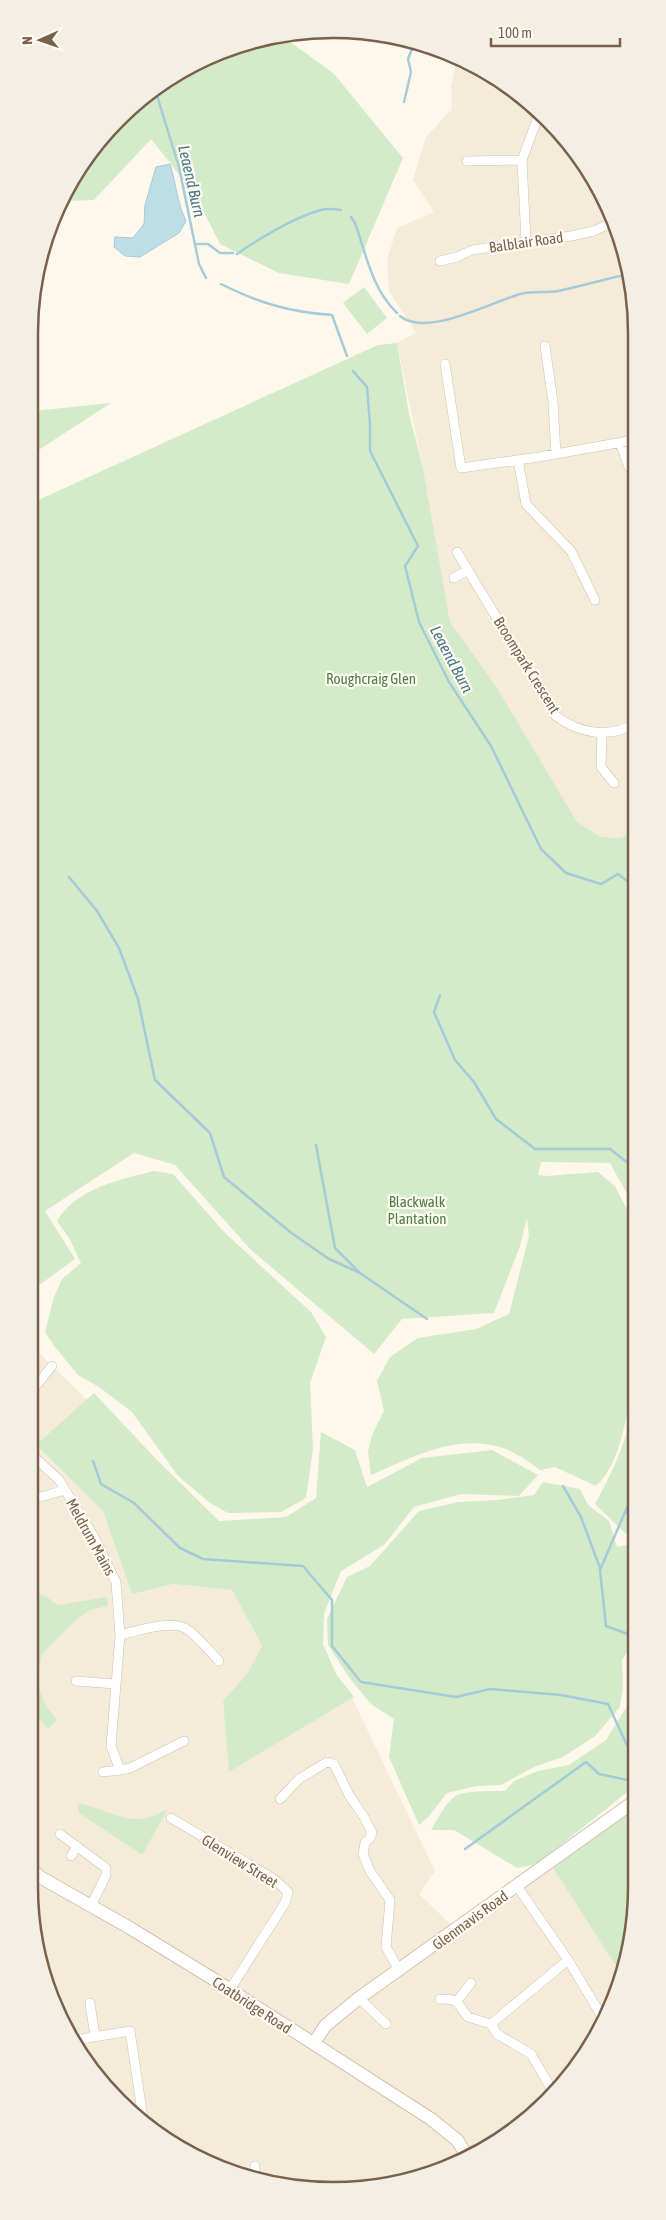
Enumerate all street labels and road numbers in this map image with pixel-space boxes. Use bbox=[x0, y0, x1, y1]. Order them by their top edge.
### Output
street label: Balblair Road bbox=[488, 228, 564, 256]
street label: Broompark Crescent bbox=[490, 613, 564, 717]
street label: Meldrum Mains bbox=[63, 1496, 119, 1578]
street label: Glenview Street bbox=[199, 1831, 281, 1891]
street label: Glenmavis Road bbox=[429, 1887, 511, 1953]
street label: Coatbridge Road bbox=[209, 1973, 295, 2037]

